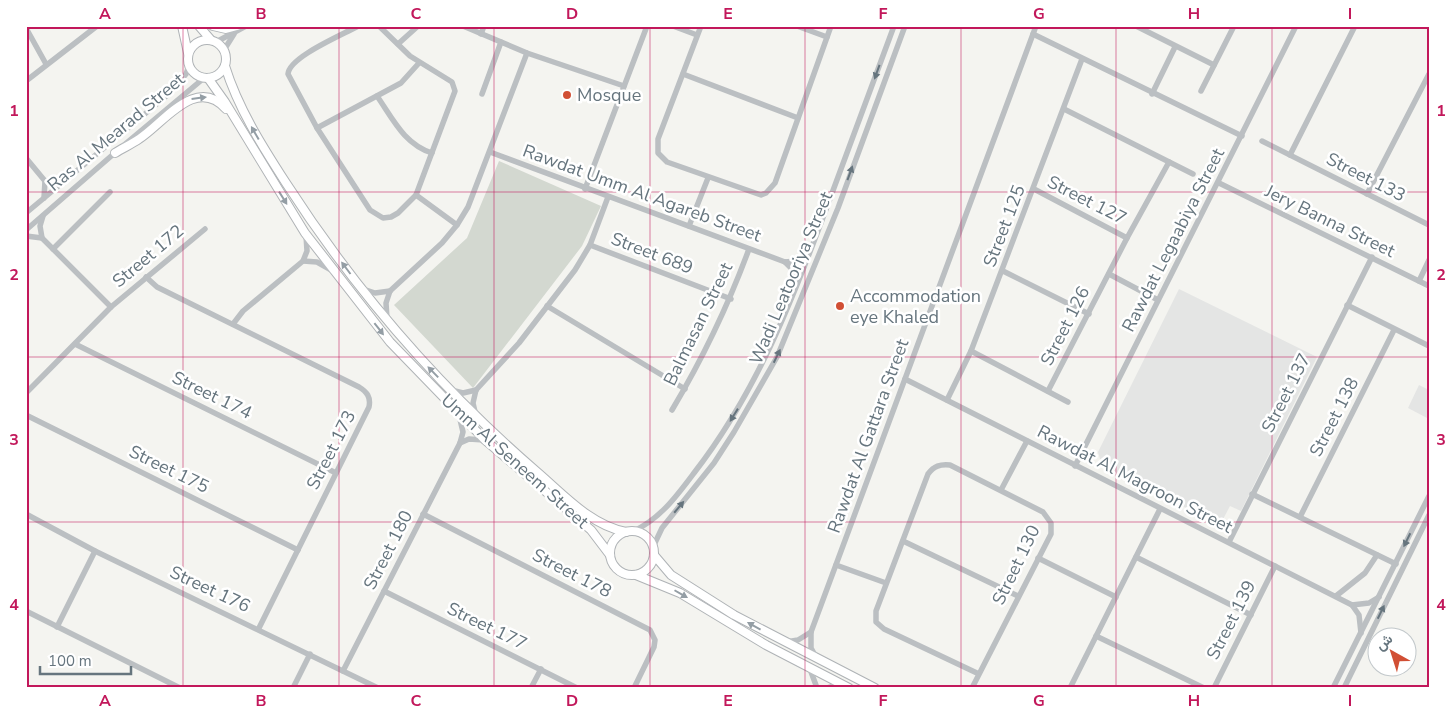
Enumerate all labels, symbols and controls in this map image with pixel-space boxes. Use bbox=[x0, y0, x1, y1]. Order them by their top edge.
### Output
text: A bbox=[99, 3, 111, 25]
text: B bbox=[255, 3, 267, 25]
text: C bbox=[411, 3, 422, 25]
text: D bbox=[566, 3, 578, 25]
text: E bbox=[723, 3, 733, 25]
text: F bbox=[879, 3, 888, 25]
text: G bbox=[1033, 3, 1045, 25]
text: H bbox=[1188, 3, 1200, 25]
text: I bbox=[1348, 3, 1352, 25]
one-way arrow bbox=[873, 65, 881, 80]
street label: Ras Al Mearad Street bbox=[42, 67, 190, 197]
place label: Mosque bbox=[577, 83, 641, 107]
marker: Mosque bbox=[561, 89, 573, 101]
one-way arrow bbox=[191, 94, 207, 102]
text: 1 bbox=[9, 100, 19, 122]
text: 1 bbox=[1436, 100, 1446, 122]
one-way arrow bbox=[251, 126, 260, 139]
street label: Rawdat Umm Al Agareb Street bbox=[519, 139, 765, 248]
street label: Rawdat Legaabiya Street bbox=[1116, 143, 1230, 336]
street label: Street 133 bbox=[1322, 147, 1410, 207]
one-way arrow bbox=[847, 166, 855, 180]
street label: Street 127 bbox=[1043, 170, 1131, 230]
street label: Jery Banna Street bbox=[1260, 179, 1400, 263]
street label: Street 125 bbox=[977, 181, 1031, 271]
street label: Wadi Leatooriya Street bbox=[744, 187, 839, 368]
one-way arrow bbox=[279, 191, 288, 205]
street label: Street 172 bbox=[107, 219, 189, 293]
street label: Street 689 bbox=[607, 226, 697, 280]
street label: Balmasan Street bbox=[658, 258, 738, 390]
one-way arrow bbox=[340, 262, 351, 275]
text: 2 bbox=[9, 264, 19, 286]
text: 2 bbox=[1436, 264, 1446, 286]
street label: Street 126 bbox=[1035, 282, 1095, 370]
place label: Accommodation eye Khaled bbox=[850, 284, 981, 329]
marker: Accommodation eye Khaled bbox=[834, 300, 846, 312]
one-way arrow bbox=[374, 322, 385, 335]
street label: Rawdat Al Gattara Street bbox=[822, 335, 915, 536]
one-way arrow bbox=[774, 349, 782, 363]
street label: Street 137 bbox=[1256, 349, 1316, 437]
street label: Street 174 bbox=[168, 365, 256, 425]
one-way arrow bbox=[427, 366, 439, 378]
street label: Street 138 bbox=[1304, 373, 1364, 461]
street label: Umm Al Seneem Street bbox=[436, 388, 594, 534]
street label: Street 173 bbox=[301, 406, 361, 494]
one-way arrow bbox=[729, 409, 739, 422]
street label: Rawdat Al Magroon Street bbox=[1033, 419, 1237, 539]
text: 3 bbox=[9, 429, 19, 451]
text: 3 bbox=[1436, 429, 1446, 451]
street label: Street 175 bbox=[125, 439, 213, 499]
one-way arrow bbox=[674, 500, 685, 513]
street label: Street 180 bbox=[358, 506, 418, 594]
street label: Street 130 bbox=[986, 521, 1046, 609]
one-way arrow bbox=[1403, 533, 1411, 547]
street label: Street 178 bbox=[528, 543, 616, 603]
street label: Street 176 bbox=[166, 560, 254, 618]
street label: Street 139 bbox=[1201, 576, 1261, 664]
one-way arrow bbox=[674, 589, 687, 598]
text: 4 bbox=[9, 594, 19, 616]
text: 4 bbox=[1436, 594, 1446, 616]
street label: Street 177 bbox=[443, 596, 531, 656]
one-way arrow bbox=[1377, 605, 1385, 619]
one-way arrow bbox=[747, 622, 761, 630]
north arrow bbox=[1368, 626, 1418, 676]
text: ش bbox=[1372, 629, 1397, 655]
scale bar bbox=[40, 644, 131, 676]
text: 100 m bbox=[48, 651, 92, 671]
text: A bbox=[99, 690, 111, 712]
text: B bbox=[255, 690, 267, 712]
text: C bbox=[411, 690, 422, 712]
text: D bbox=[566, 690, 578, 712]
text: E bbox=[723, 690, 733, 712]
text: F bbox=[879, 690, 888, 712]
text: G bbox=[1033, 690, 1045, 712]
text: H bbox=[1188, 690, 1200, 712]
text: I bbox=[1348, 690, 1352, 712]

